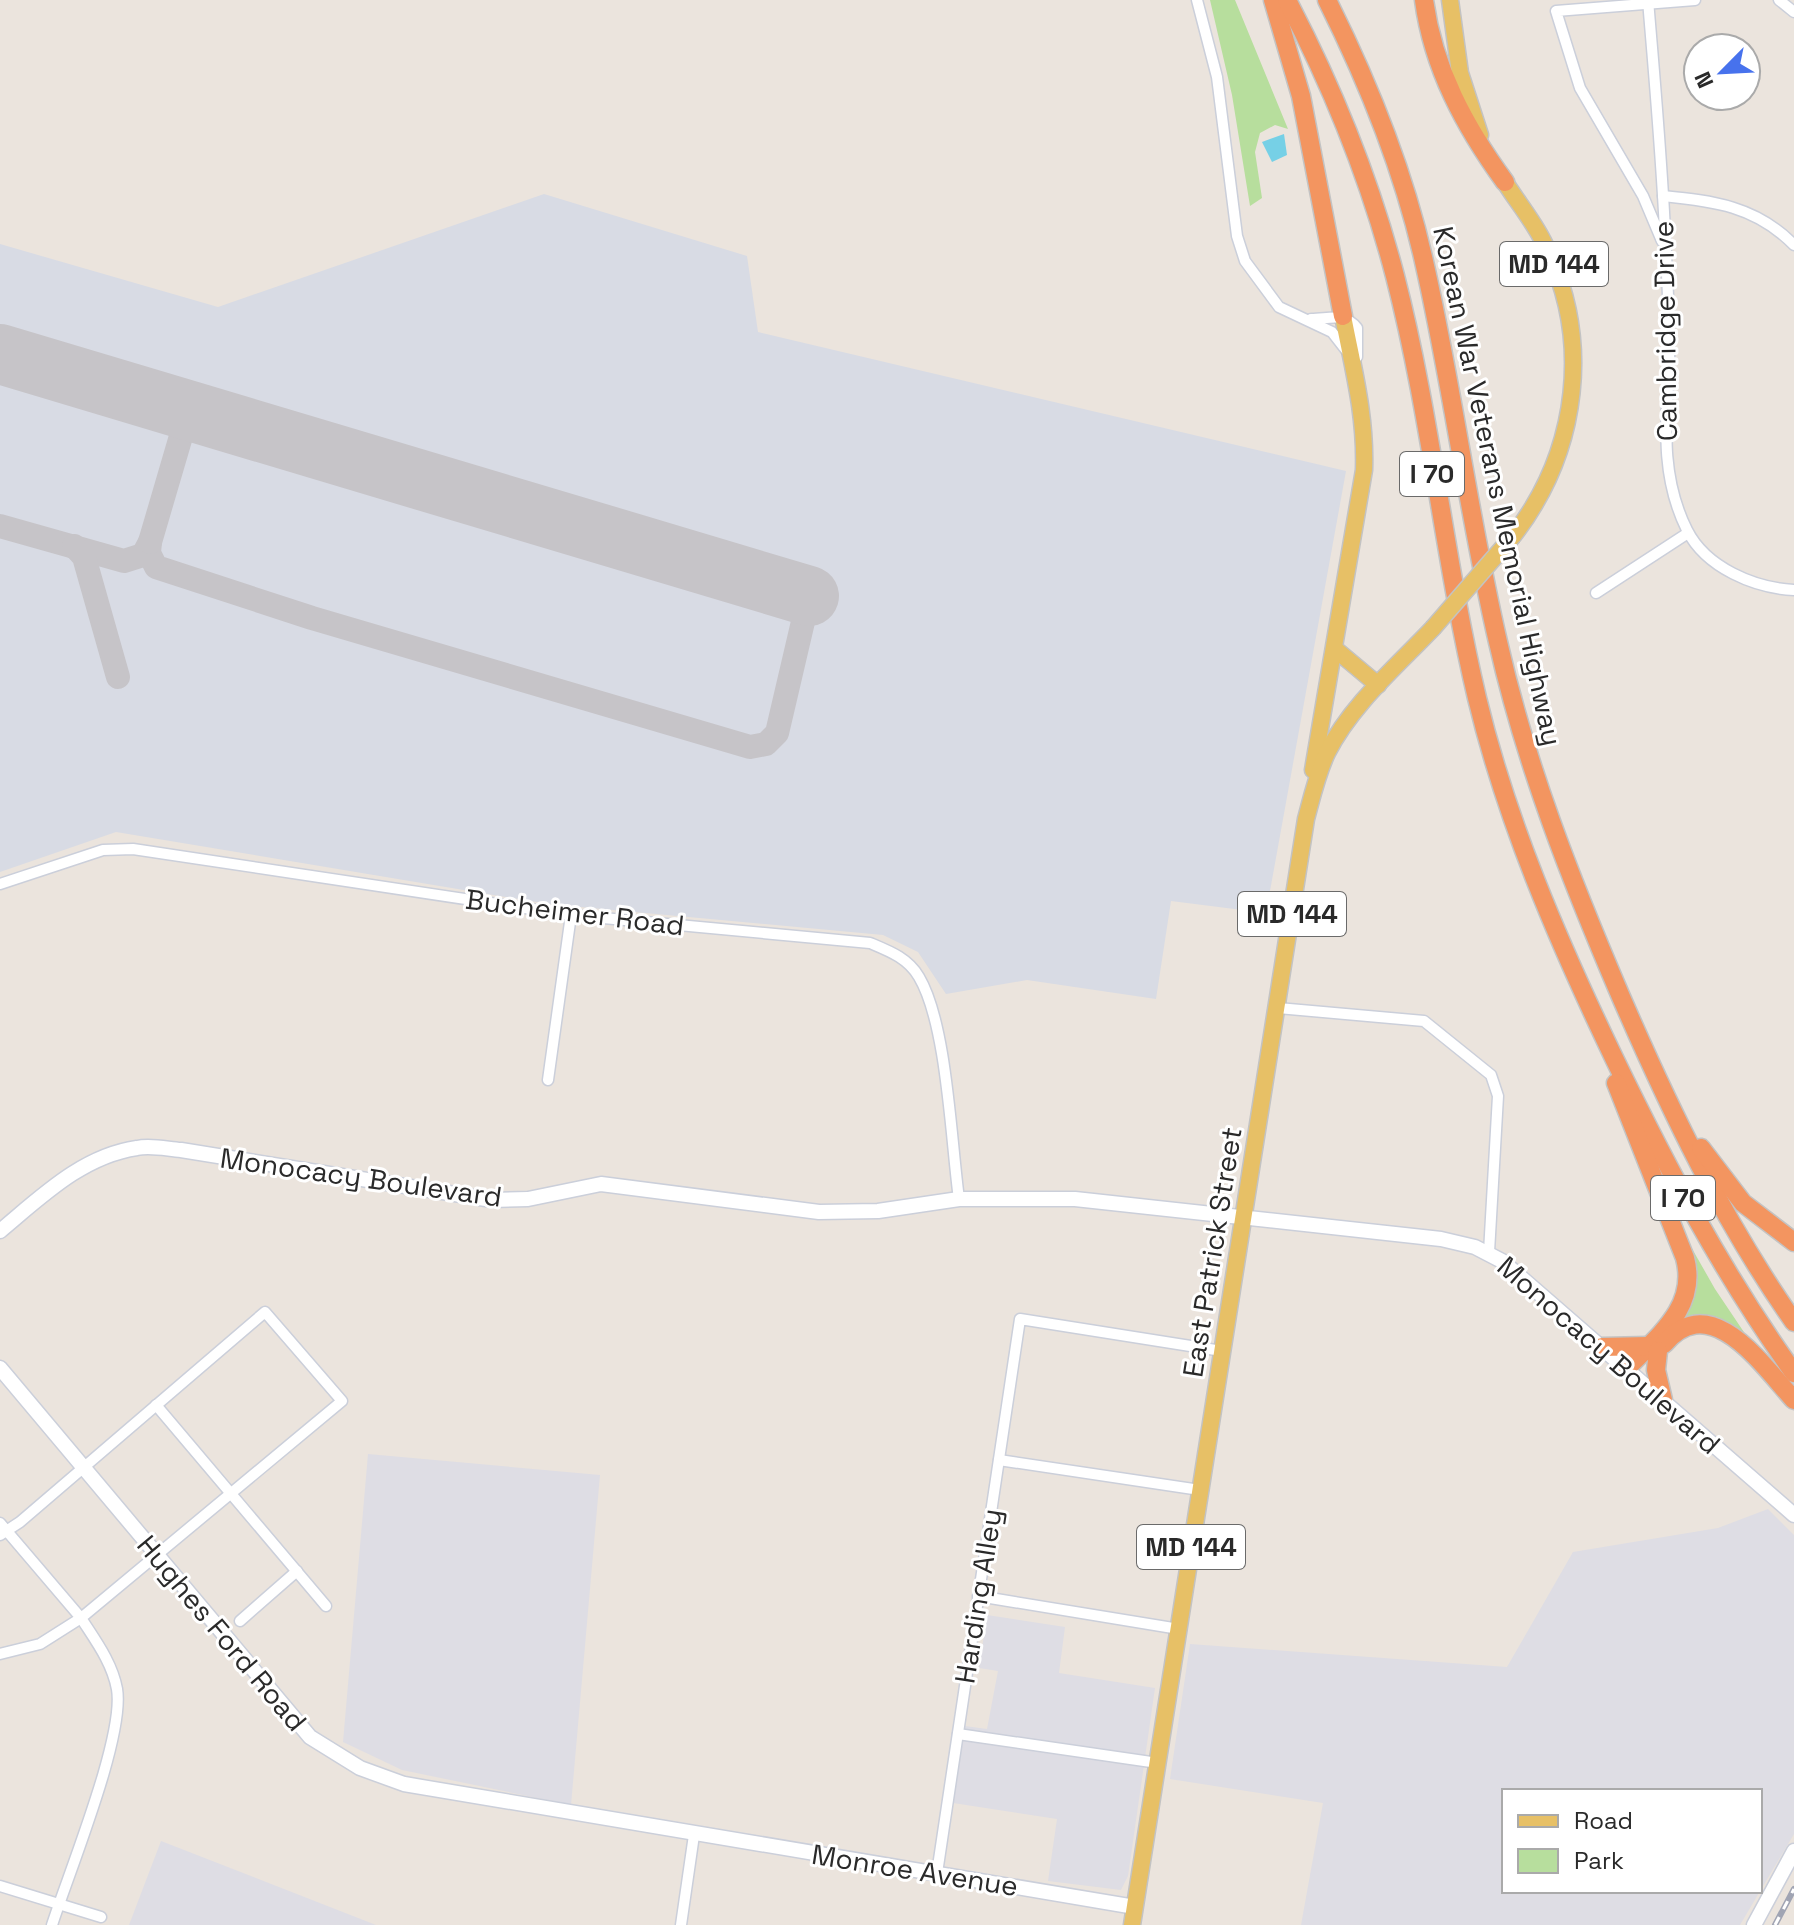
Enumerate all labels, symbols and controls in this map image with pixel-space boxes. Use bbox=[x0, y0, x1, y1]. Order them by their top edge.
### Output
north arrow bbox=[1682, 32, 1762, 112]
text: N bbox=[1688, 68, 1720, 93]
street label: Cambridge Drive bbox=[1645, 220, 1685, 442]
street label: Korean War Veterans Memorial Highway bbox=[1425, 223, 1571, 749]
road number: MD 144 bbox=[1500, 242, 1608, 286]
road number: I 70 bbox=[1400, 452, 1464, 496]
street label: Bucheimer Road bbox=[464, 881, 686, 943]
road number: MD 144 bbox=[1238, 892, 1346, 936]
street label: East Patrick Street bbox=[1174, 1124, 1250, 1380]
street label: Monocacy Boulevard bbox=[218, 1139, 504, 1215]
road number: I 70 bbox=[1651, 1176, 1715, 1220]
street label: Monocacy Boulevard bbox=[1490, 1248, 1728, 1462]
street label: Harding Alley bbox=[946, 1506, 1010, 1686]
road number: MD 144 bbox=[1137, 1525, 1245, 1569]
street label: Hughes Ford Road bbox=[129, 1527, 315, 1739]
legend bbox=[1502, 1789, 1762, 1893]
text: Road bbox=[1574, 1805, 1633, 1836]
street label: Monroe Avenue bbox=[809, 1836, 1021, 1904]
text: Park bbox=[1574, 1845, 1624, 1876]

